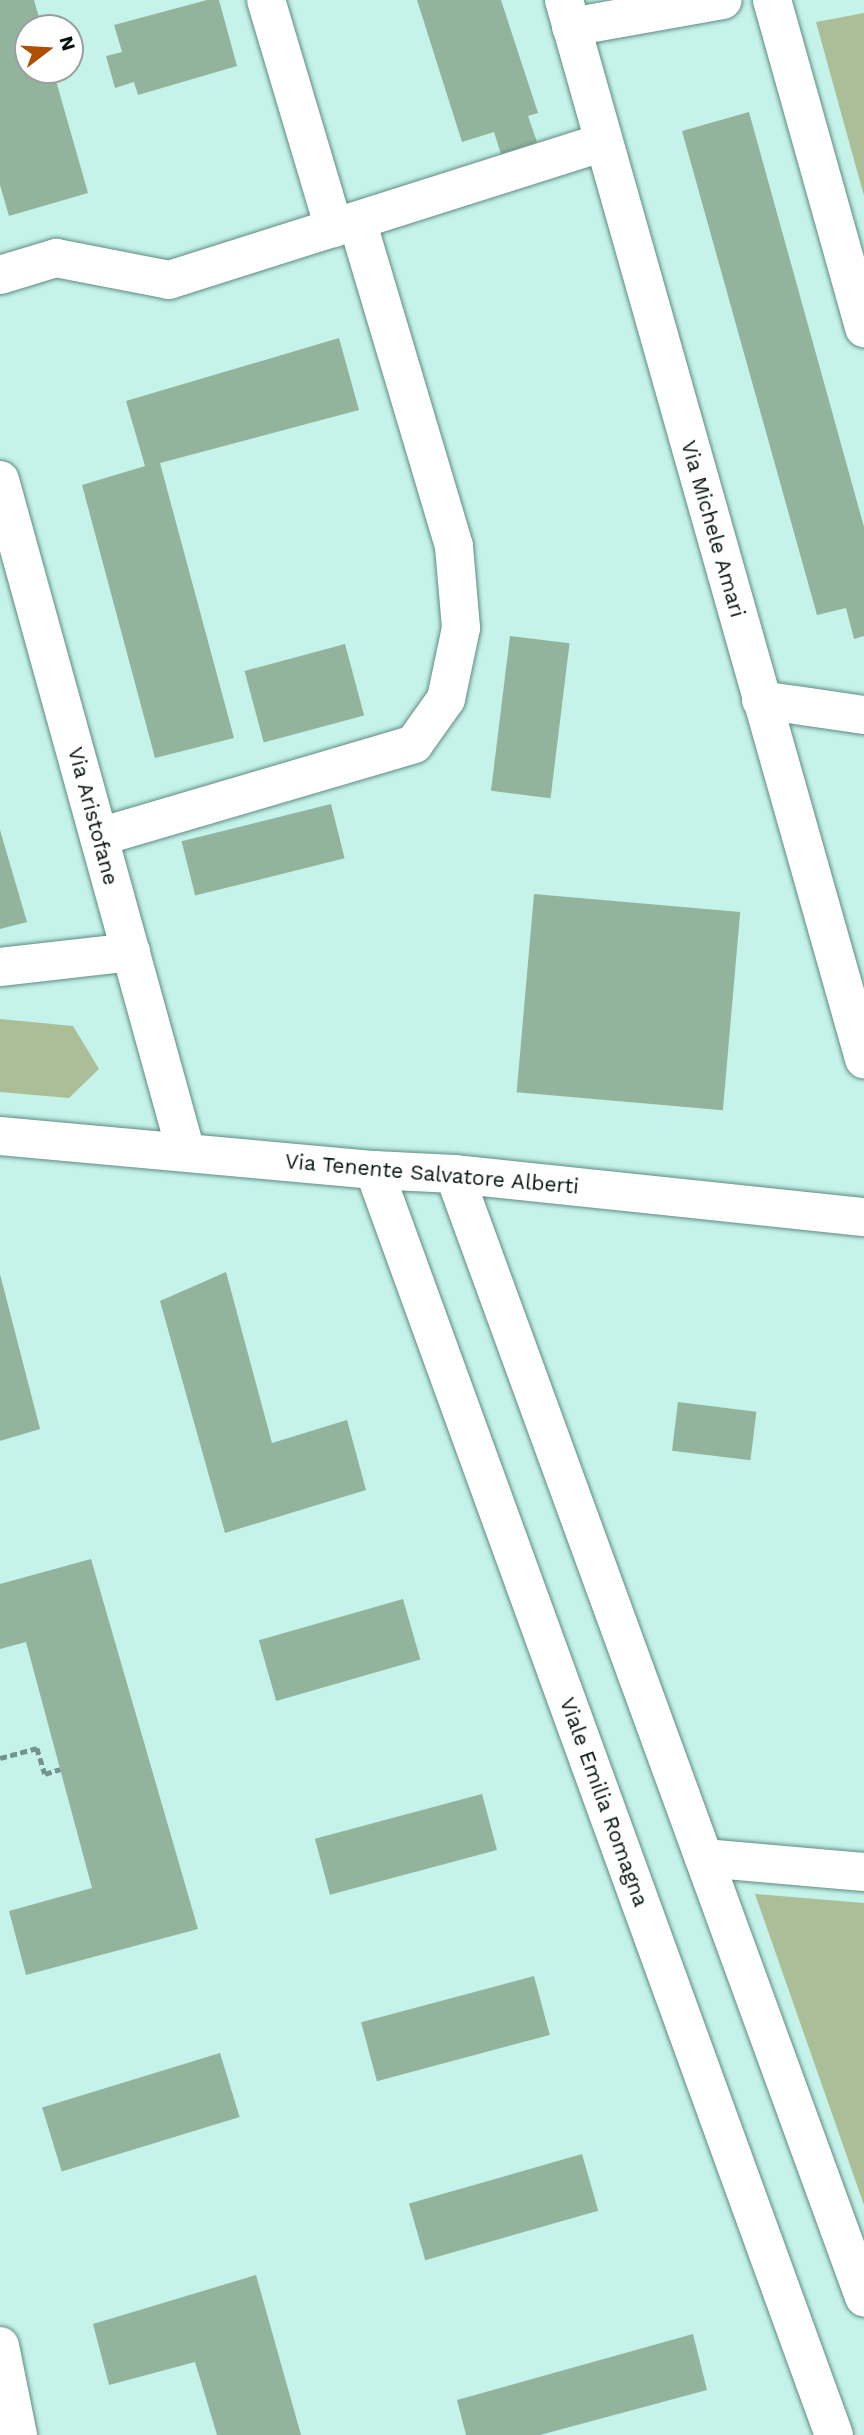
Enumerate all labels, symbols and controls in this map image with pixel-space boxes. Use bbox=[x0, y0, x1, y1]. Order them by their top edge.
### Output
north arrow bbox=[14, 14, 84, 84]
text: N bbox=[55, 33, 81, 53]
street label: Via Michele Amari bbox=[675, 437, 751, 621]
street label: Via Aristofane bbox=[62, 744, 124, 888]
street label: Via Tenente Salvatore Alberti bbox=[283, 1149, 581, 1199]
street label: Viale Emilia Romagna bbox=[554, 1694, 654, 1910]

